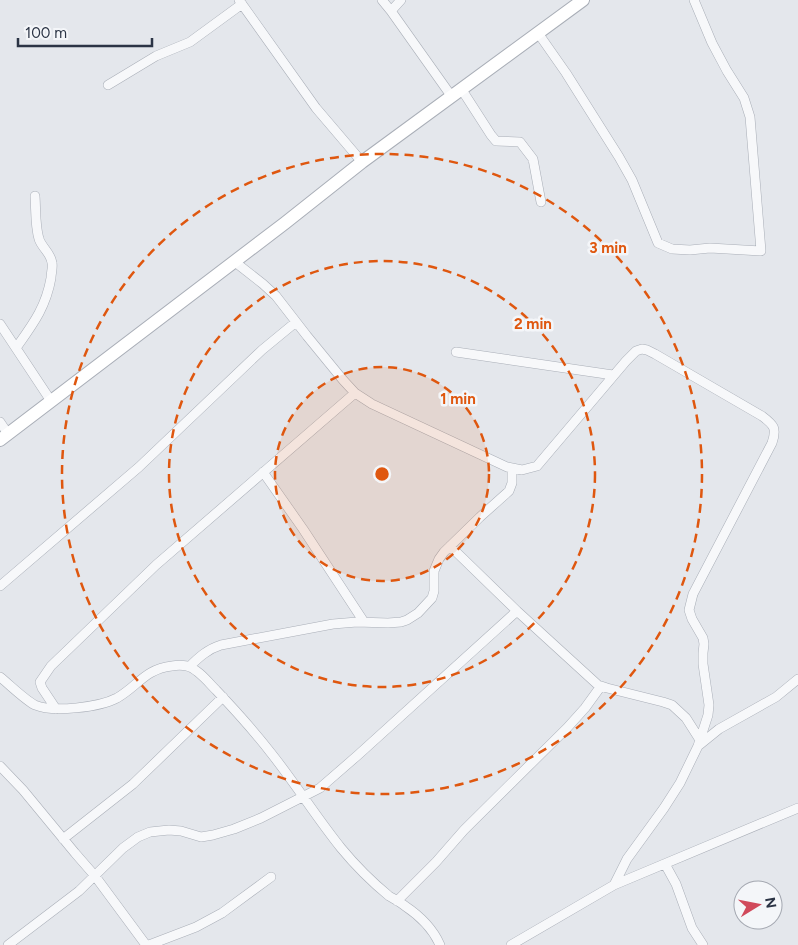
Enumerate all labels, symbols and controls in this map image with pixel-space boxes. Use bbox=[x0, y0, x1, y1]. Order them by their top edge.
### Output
scale bar bbox=[18, 15, 151, 47]
text: 100 m bbox=[25, 24, 67, 42]
text: 3 min bbox=[589, 239, 627, 257]
text: 2 min bbox=[514, 315, 552, 333]
text: 1 min bbox=[440, 390, 476, 408]
centre of rings bbox=[373, 465, 391, 483]
north arrow bbox=[733, 880, 783, 930]
text: N bbox=[761, 896, 780, 910]

